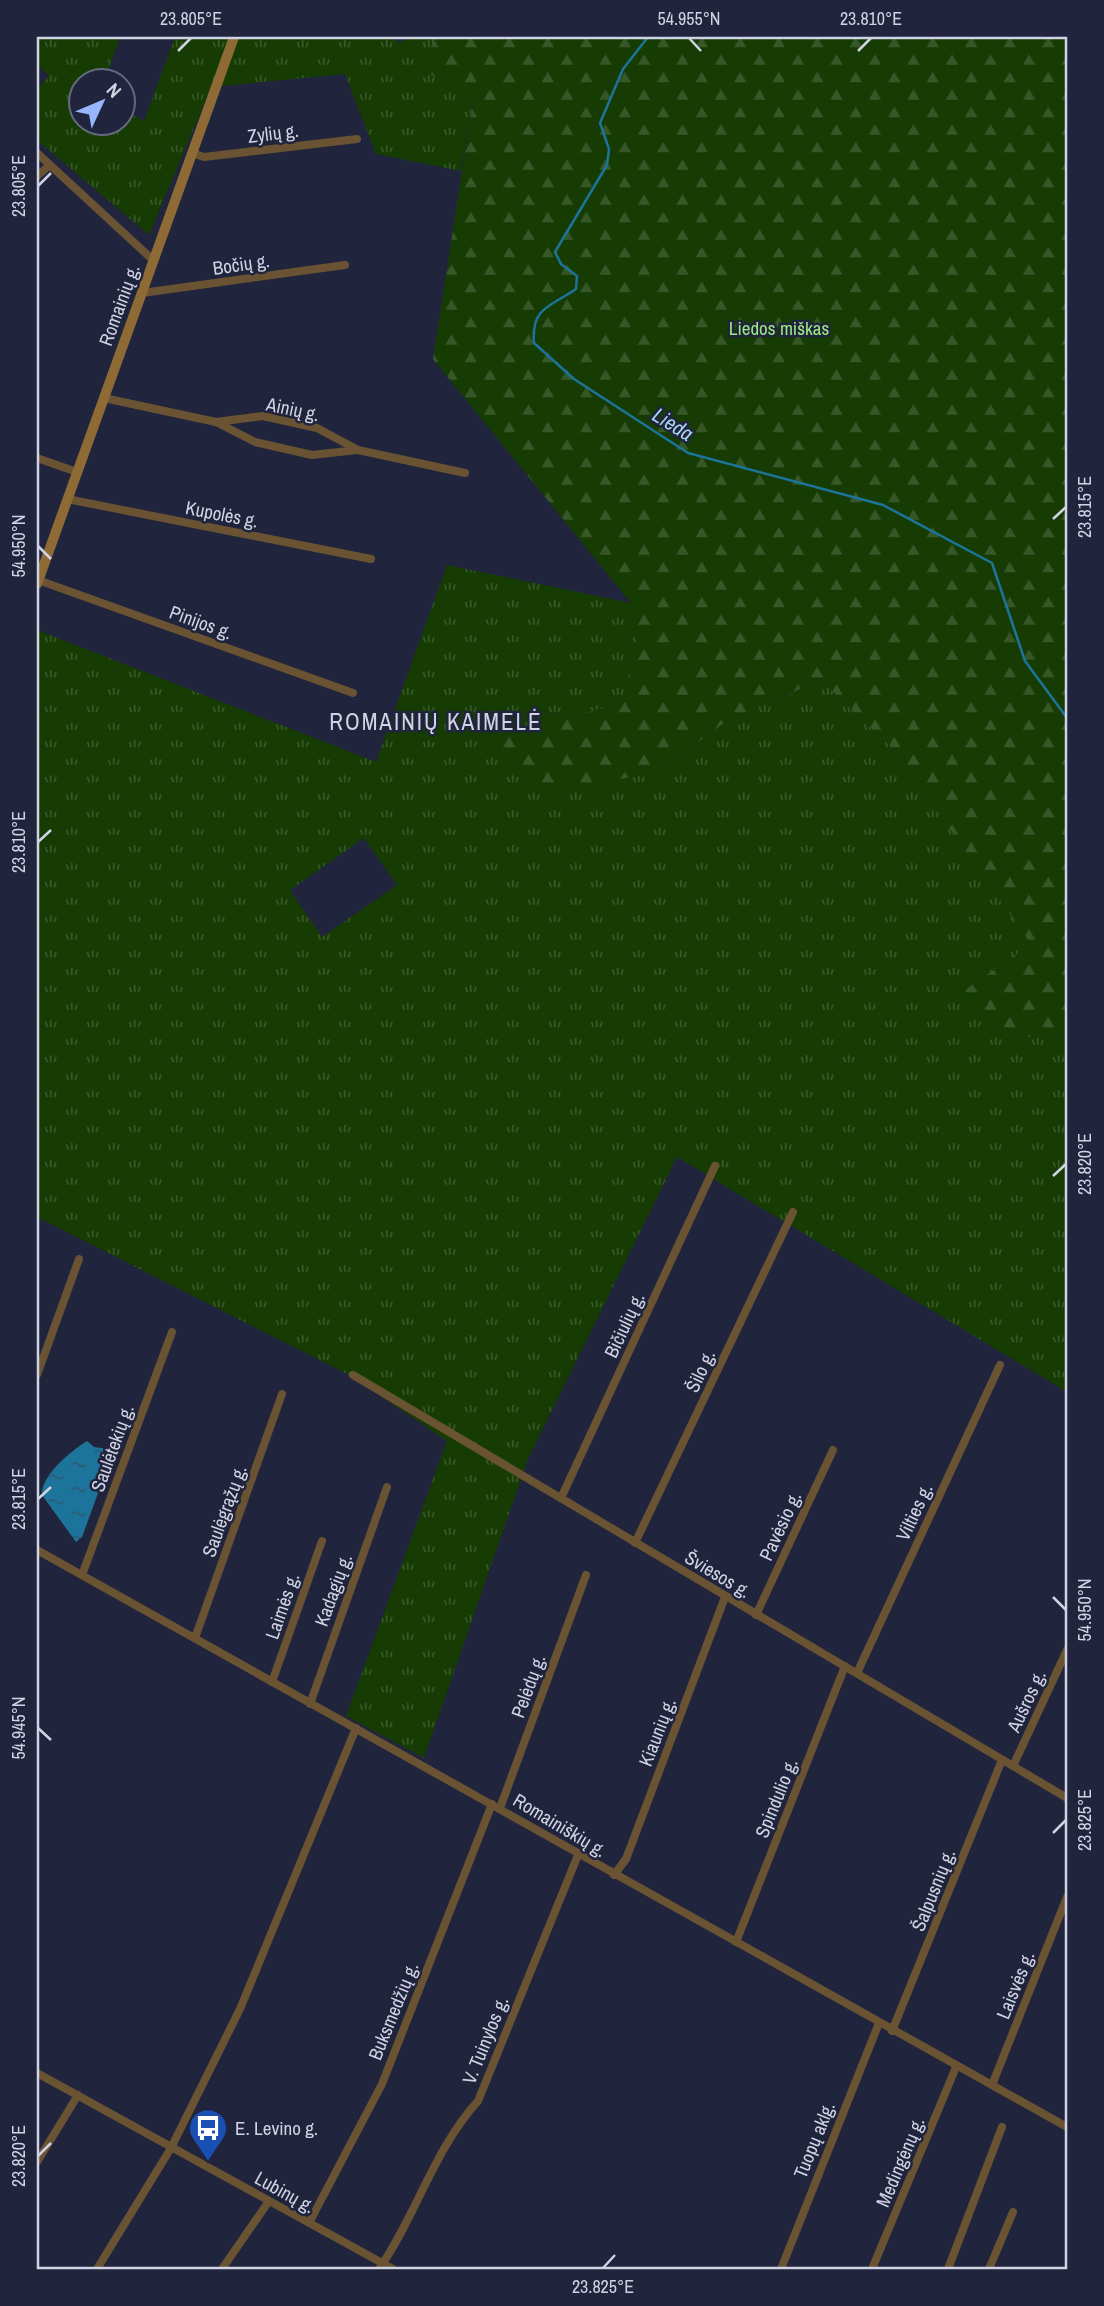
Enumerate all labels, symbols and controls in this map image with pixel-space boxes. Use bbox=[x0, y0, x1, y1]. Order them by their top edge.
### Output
text: 23.805°E bbox=[160, 6, 222, 31]
text: 54.955°N bbox=[658, 6, 721, 31]
text: 23.810°E bbox=[840, 6, 902, 31]
north arrow bbox=[66, 66, 136, 136]
text: N bbox=[101, 77, 127, 103]
street label: Zylių g. bbox=[246, 117, 300, 149]
text: 23.805°E bbox=[6, 155, 31, 217]
street label: Bočių g. bbox=[211, 247, 271, 281]
street label: Romainių g. bbox=[92, 261, 146, 349]
park label: Liedos miškas bbox=[729, 315, 829, 341]
street label: Ainių g. bbox=[263, 390, 322, 427]
water label: Lieda bbox=[647, 400, 699, 448]
text: 23.815°E bbox=[1072, 476, 1097, 538]
street label: Kupolės g. bbox=[183, 494, 261, 534]
text: 54.950°N bbox=[6, 515, 31, 578]
street label: Pinijos g. bbox=[166, 599, 236, 645]
district label: ROMAINIŲ KAIMELĖ bbox=[329, 706, 543, 737]
text: 23.810°E bbox=[6, 811, 31, 873]
text: 23.820°E bbox=[1072, 1133, 1097, 1195]
street label: Bičiulių g. bbox=[598, 1288, 650, 1362]
street label: Šilo g. bbox=[679, 1345, 721, 1397]
street label: Saulėtekių g. bbox=[84, 1401, 140, 1495]
street label: Saulėgrąžų g. bbox=[195, 1461, 253, 1561]
text: 23.815°E bbox=[6, 1468, 31, 1530]
street label: Vilties g. bbox=[889, 1479, 939, 1545]
street label: Pavėsio g. bbox=[753, 1487, 807, 1565]
street label: Šviesos g. bbox=[680, 1544, 756, 1604]
street label: Kadagių g. bbox=[308, 1550, 358, 1630]
street label: Laimės g. bbox=[259, 1569, 305, 1643]
text: 54.950°N bbox=[1072, 1579, 1097, 1642]
street label: Pelėdų g. bbox=[505, 1651, 551, 1721]
street label: Aušros g. bbox=[1000, 1666, 1052, 1737]
street label: Kiaunių g. bbox=[632, 1694, 682, 1770]
text: 54.945°N bbox=[6, 1697, 31, 1760]
street label: Spindulio g. bbox=[748, 1755, 804, 1841]
street label: Romainiškių g. bbox=[508, 1787, 612, 1863]
text: 23.825°E bbox=[1072, 1789, 1097, 1851]
street label: Šalpusnių g. bbox=[905, 1845, 961, 1935]
street label: Laisvės g. bbox=[990, 1947, 1040, 2023]
street label: Buksmedžių g. bbox=[362, 1958, 424, 2064]
street label: V. Tuinylos g. bbox=[456, 1992, 514, 2088]
street label: Tuopų aklg. bbox=[787, 2098, 841, 2182]
bus stop icon: E. Levino g. bbox=[187, 2107, 229, 2162]
street label: Medingėnų g. bbox=[869, 2113, 931, 2211]
place label: E. Levino g. bbox=[235, 2115, 318, 2141]
text: 23.820°E bbox=[6, 2125, 31, 2187]
street label: Lubinų g. bbox=[250, 2165, 320, 2219]
text: 23.825°E bbox=[572, 2274, 634, 2299]

